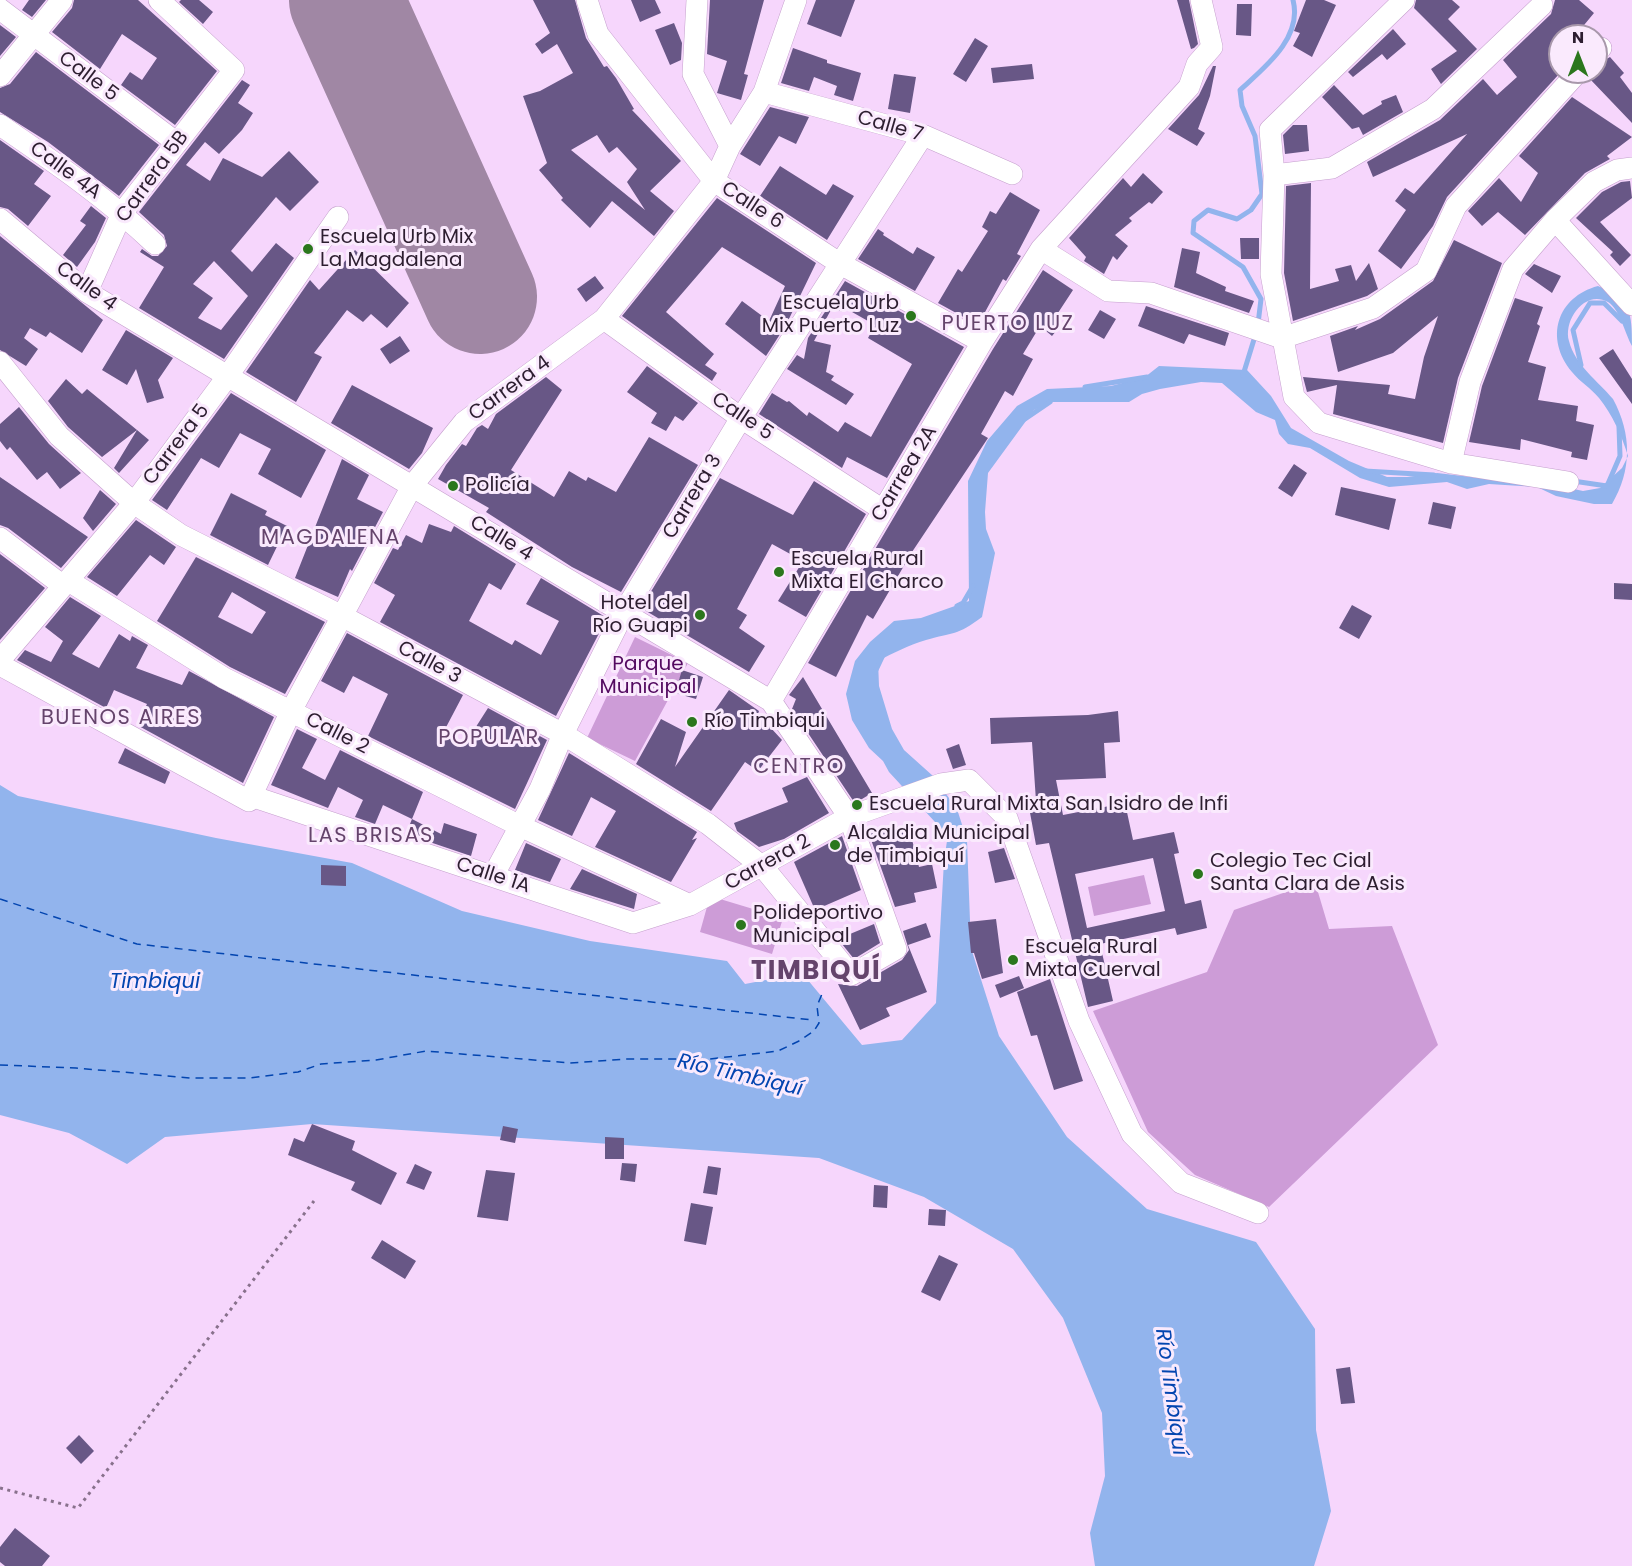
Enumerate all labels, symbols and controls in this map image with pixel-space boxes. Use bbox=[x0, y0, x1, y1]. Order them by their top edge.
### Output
north arrow bbox=[1548, 24, 1608, 84]
text: N bbox=[1572, 26, 1584, 49]
street label: Calle 5 bbox=[53, 47, 123, 107]
street label: Calle 7 bbox=[854, 106, 926, 148]
street label: Carrera 5B bbox=[112, 126, 194, 228]
street label: Calle 4A bbox=[25, 137, 105, 205]
street label: Calle 6 bbox=[716, 177, 788, 235]
place label: Escuela Urb Mix La Magdalena bbox=[320, 226, 473, 273]
marker: Escuela Urb Mix La Magdalena bbox=[301, 242, 315, 256]
street label: Calle 4 bbox=[51, 257, 121, 317]
place label: Escuela Urb Mix Puerto Luz bbox=[762, 292, 899, 339]
marker: Escuela Urb Mix Puerto Luz bbox=[904, 309, 918, 323]
district label: PUERTO LUZ bbox=[942, 312, 1074, 338]
street label: Carrera 4 bbox=[464, 351, 556, 427]
street label: Calle 5 bbox=[707, 388, 777, 446]
street label: Carrera 5 bbox=[139, 400, 215, 490]
street label: Carrrea 2A bbox=[867, 422, 943, 526]
street label: Carrera 3 bbox=[658, 450, 728, 544]
place label: Policía bbox=[465, 474, 530, 498]
marker: Policía bbox=[446, 479, 460, 493]
street label: Calle 4 bbox=[465, 511, 537, 567]
district label: MAGDALENA bbox=[261, 526, 401, 552]
place label: Escuela Rural Mixta El Charco bbox=[791, 548, 944, 595]
marker: Escuela Rural Mixta El Charco bbox=[772, 565, 786, 579]
place label: Hotel del Río Guapi bbox=[592, 592, 688, 639]
marker: Hotel del Río Guapi bbox=[693, 608, 707, 622]
street label: Calle 3 bbox=[393, 636, 465, 690]
park label: Parque Municipal bbox=[600, 653, 696, 700]
district label: BUENOS AIRES bbox=[41, 706, 201, 732]
street label: Calle 2 bbox=[301, 708, 373, 760]
place label: Río Timbiqui bbox=[704, 710, 825, 734]
marker: Río Timbiqui bbox=[685, 715, 699, 729]
district label: POPULAR bbox=[438, 726, 540, 752]
district label: CENTRO bbox=[753, 755, 845, 781]
place label: Escuela Rural Mixta San Isidro de Infi bbox=[869, 793, 1228, 817]
marker: Escuela Rural Mixta San Isidro de Infi bbox=[850, 798, 864, 812]
place label: Alcaldia Municipal de Timbiquí bbox=[847, 822, 1030, 869]
district label: LAS BRISAS bbox=[308, 824, 434, 850]
street label: Carrera 2 bbox=[721, 830, 815, 896]
marker: Alcaldia Municipal de Timbiquí bbox=[828, 838, 842, 852]
place label: Colegio Tec Cial Santa Clara de Asis bbox=[1210, 850, 1405, 897]
street label: Calle 1A bbox=[453, 853, 533, 899]
marker: Colegio Tec Cial Santa Clara de Asis bbox=[1191, 867, 1205, 881]
place label: Polideportivo Municipal bbox=[753, 902, 883, 949]
marker: Polideportivo Municipal bbox=[734, 918, 748, 932]
place label: Escuela Rural Mixta Cuerval bbox=[1025, 936, 1161, 983]
marker: Escuela Rural Mixta Cuerval bbox=[1006, 953, 1020, 967]
district label: TIMBIQUÍ bbox=[751, 956, 881, 988]
water label: Timbiqui bbox=[110, 970, 200, 996]
water label: Río Timbiquí bbox=[675, 1049, 805, 1103]
water label: Río Timbiquí bbox=[1149, 1327, 1191, 1457]

